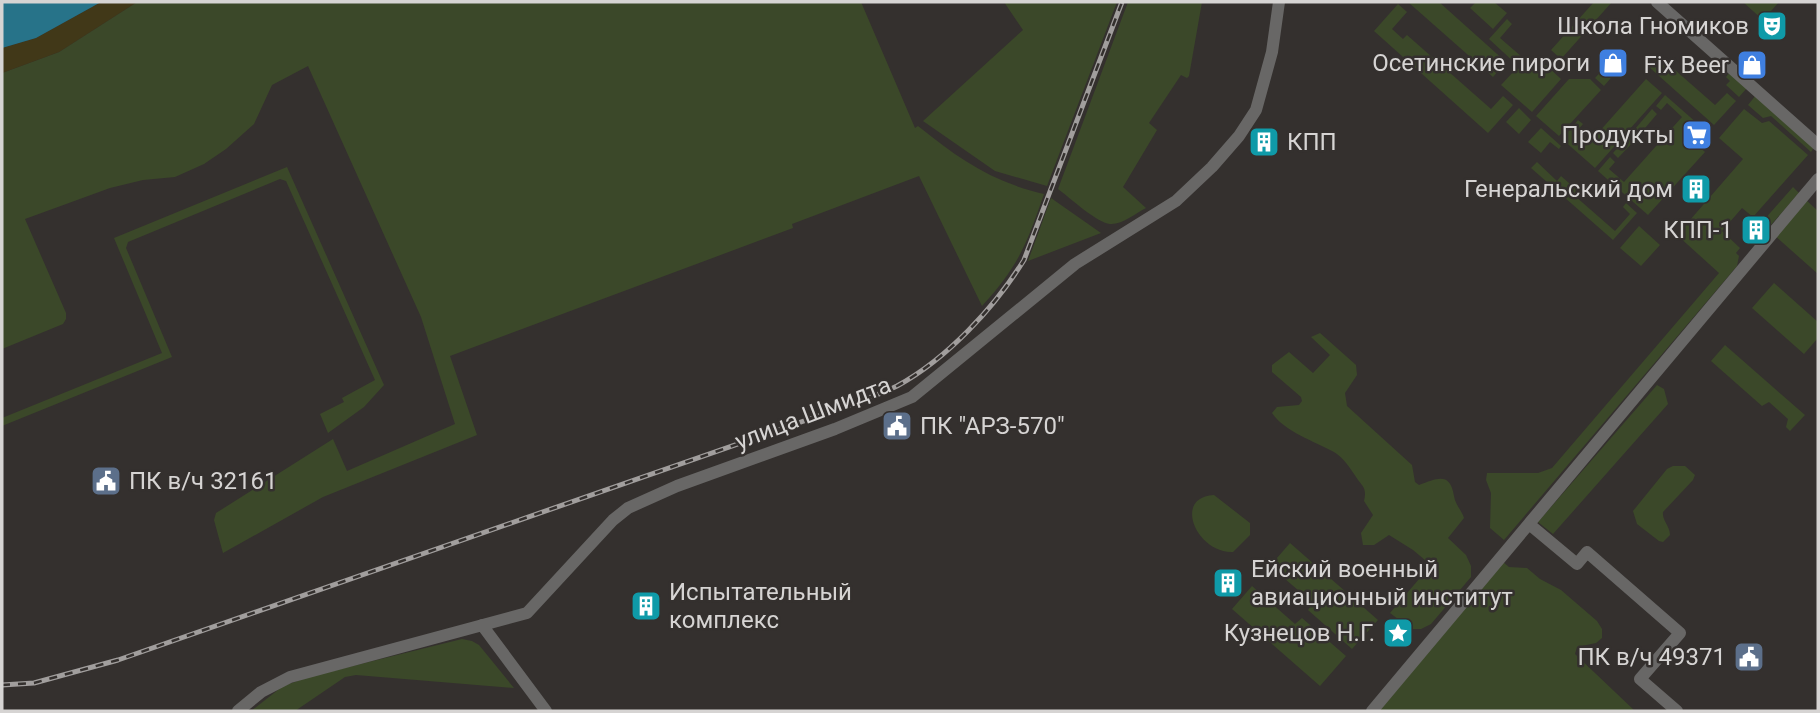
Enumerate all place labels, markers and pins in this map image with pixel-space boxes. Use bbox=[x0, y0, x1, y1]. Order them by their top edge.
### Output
theatre icon: Школа Гномиков bbox=[1755, 9, 1789, 43]
place label: Школа Гномиков bbox=[1557, 12, 1749, 40]
shop icon: Осетинские пироги bbox=[1596, 46, 1630, 80]
shop icon: Fix Beer bbox=[1735, 48, 1769, 82]
place label: Осетинские пироги bbox=[1372, 49, 1590, 77]
place label: Fix Beer bbox=[1644, 51, 1729, 79]
supermarket icon: Продукты bbox=[1680, 118, 1714, 152]
place label: Продукты bbox=[1562, 121, 1674, 149]
building icon: КПП bbox=[1247, 125, 1281, 159]
place label: КПП bbox=[1287, 128, 1337, 156]
building icon: Генеральский дом bbox=[1679, 172, 1713, 206]
place label: Генеральский дом bbox=[1464, 175, 1673, 203]
building icon: КПП-1 bbox=[1739, 213, 1773, 247]
place label: КПП-1 bbox=[1663, 216, 1733, 244]
public building icon: ПК "АРЗ-570" bbox=[880, 409, 914, 443]
place label: ПК "АРЗ-570" bbox=[920, 412, 1065, 440]
public building icon: ПК в/ч 32161 bbox=[89, 464, 123, 498]
place label: ПК в/ч 32161 bbox=[129, 467, 278, 495]
place label: Ейский военный авиационный институт bbox=[1251, 555, 1513, 611]
building icon: Ейский военный авиационный институт bbox=[1211, 566, 1245, 600]
place label: Испытательный комплекс bbox=[669, 578, 852, 634]
building icon: Испытательный комплекс bbox=[629, 589, 663, 623]
place icon: Кузнецов Н.Г. bbox=[1381, 616, 1415, 650]
place label: Кузнецов Н.Г. bbox=[1224, 619, 1375, 647]
public building icon: ПК в/ч 49371 bbox=[1732, 640, 1766, 674]
place label: ПК в/ч 49371 bbox=[1577, 643, 1726, 671]

